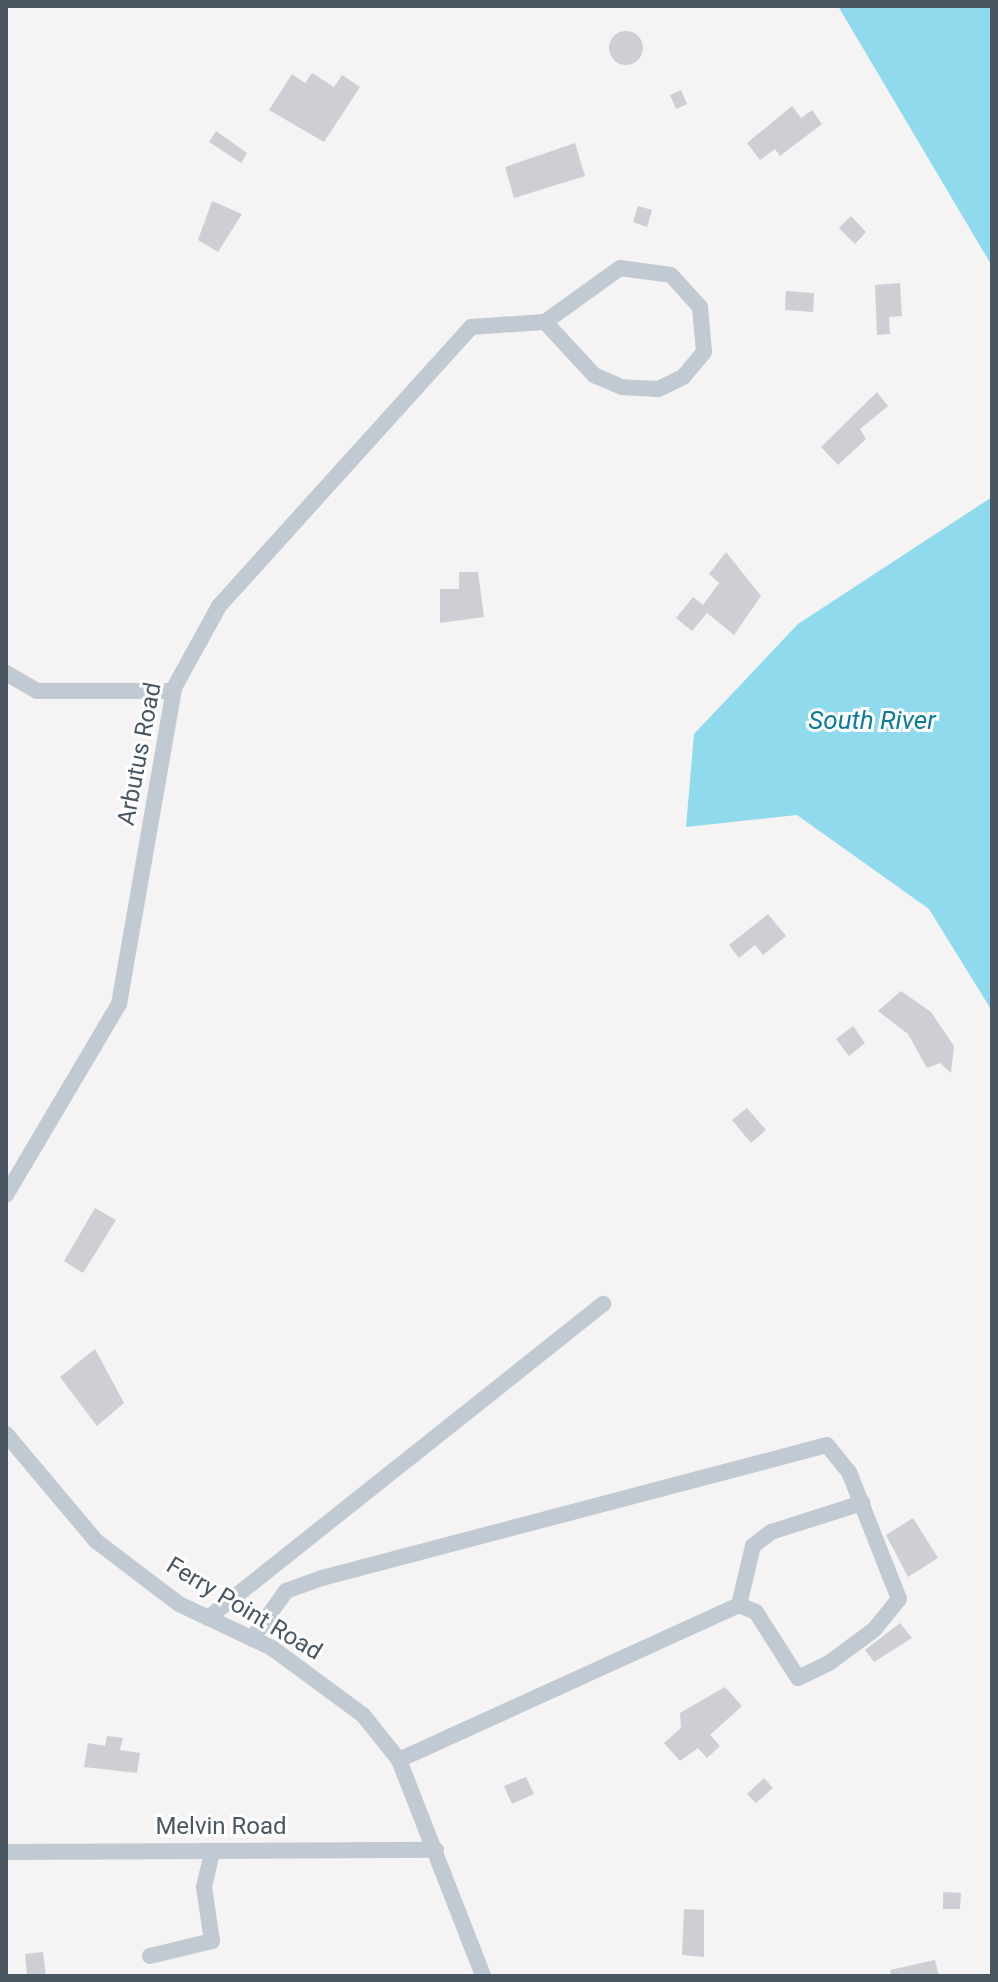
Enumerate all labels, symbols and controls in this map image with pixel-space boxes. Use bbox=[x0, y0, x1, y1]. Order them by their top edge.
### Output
street label: Arbutus Road bbox=[112, 680, 168, 828]
water label: South River bbox=[808, 705, 936, 737]
street label: Ferry Point Road bbox=[161, 1551, 327, 1667]
street label: Melvin Road bbox=[155, 1813, 287, 1841]

